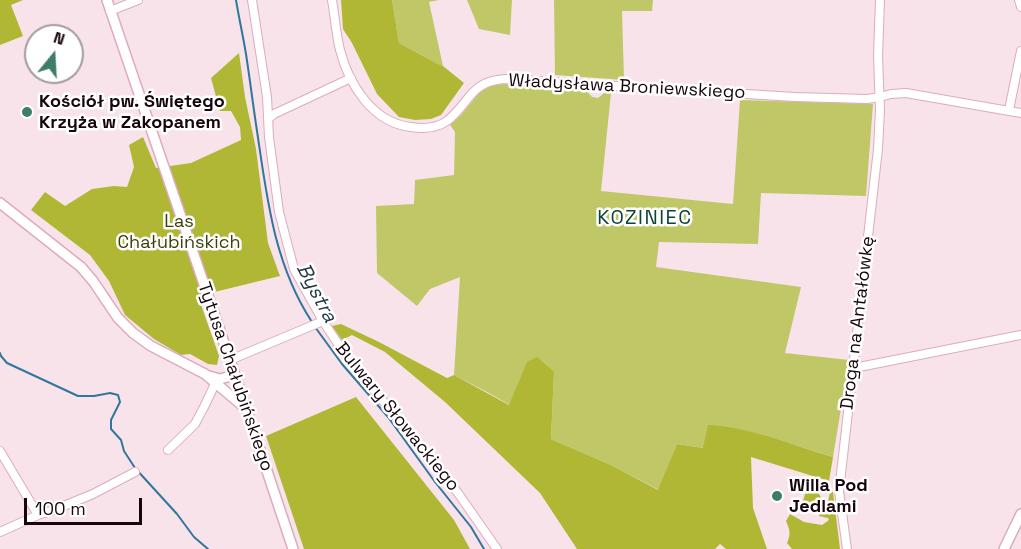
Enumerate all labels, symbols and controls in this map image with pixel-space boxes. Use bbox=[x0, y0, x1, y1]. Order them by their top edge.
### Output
north arrow bbox=[24, 24, 84, 84]
text: N bbox=[51, 27, 67, 50]
street label: Władysława Broniewskiego bbox=[508, 70, 746, 104]
place label: Kościół pw. Świętego Krzyża w Zakopanem bbox=[39, 91, 225, 134]
marker: Kościół pw. Świętego Krzyża w Zakopanem bbox=[20, 105, 34, 119]
district label: KOZINIEC bbox=[597, 207, 693, 231]
park label: Las Chałubińskich bbox=[118, 211, 240, 254]
street label: Droga na Antałówkę bbox=[837, 235, 879, 411]
water label: Bystra bbox=[290, 259, 342, 327]
street label: Tytusa Chałubińskiego bbox=[193, 280, 277, 474]
street label: Bulwary Słowackiego bbox=[330, 338, 464, 496]
place label: Willa Pod Jedlami bbox=[789, 475, 868, 518]
scale bar bbox=[27, 486, 146, 524]
marker: Willa Pod Jedlami bbox=[770, 489, 784, 503]
text: 100 m bbox=[35, 497, 86, 520]

